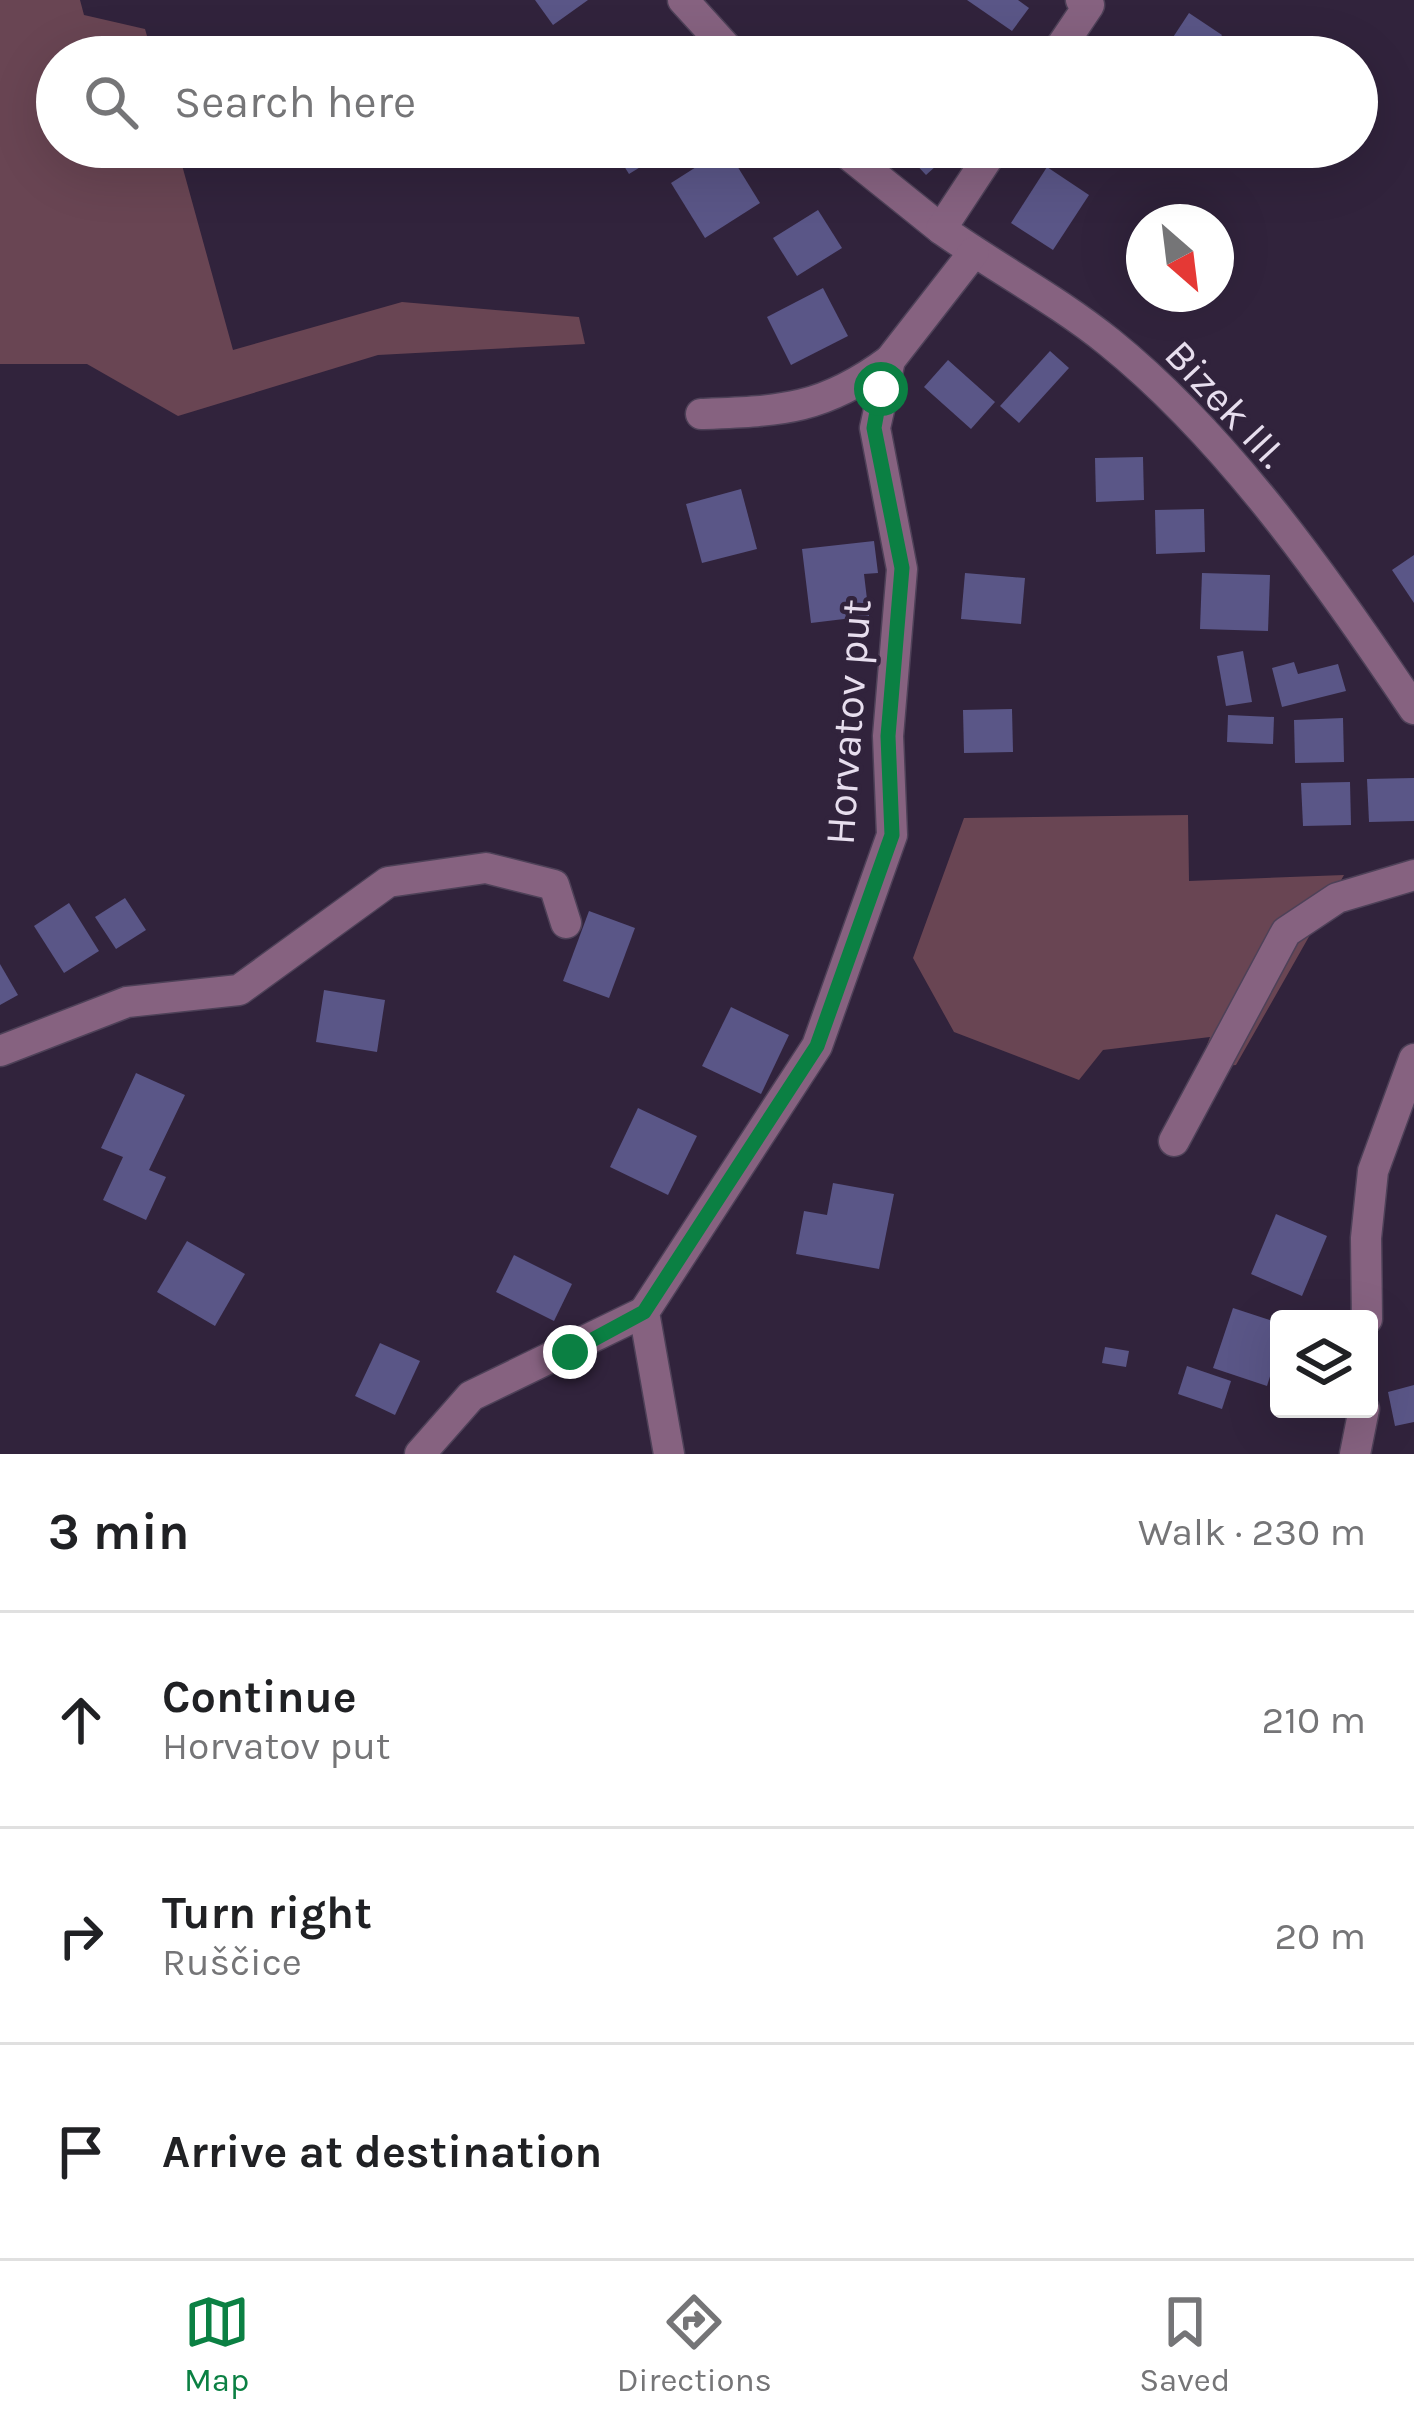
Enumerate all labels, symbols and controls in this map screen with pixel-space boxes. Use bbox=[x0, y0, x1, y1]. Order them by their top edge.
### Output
search box bbox=[36, 36, 1378, 168]
icon: search bbox=[78, 69, 144, 135]
text: Search here bbox=[174, 76, 416, 128]
north arrow bbox=[1126, 204, 1234, 312]
street label: Bizek III. bbox=[1154, 330, 1298, 478]
route start bbox=[854, 362, 908, 416]
street label: Horvatov put bbox=[814, 598, 882, 846]
map controls bbox=[1270, 1310, 1378, 1418]
button: layers bbox=[1270, 1310, 1378, 1418]
route end bbox=[543, 1325, 597, 1379]
text: 3 min bbox=[48, 1502, 190, 1562]
text: Walk · 230 m bbox=[1138, 1509, 1366, 1555]
text: Continue bbox=[162, 1671, 357, 1723]
icon: ahead bbox=[48, 1687, 114, 1753]
text: 210 m bbox=[1262, 1697, 1366, 1743]
text: Horvatov put bbox=[162, 1723, 390, 1769]
text: Turn right bbox=[162, 1887, 372, 1939]
icon: right bbox=[48, 1903, 114, 1969]
text: 20 m bbox=[1275, 1913, 1366, 1959]
text: Ruščice bbox=[162, 1939, 302, 1985]
icon: arrive bbox=[48, 2119, 114, 2185]
text: Arrive at destination bbox=[162, 2126, 602, 2178]
tab: Map bbox=[184, 2289, 250, 2399]
tab: Directions bbox=[617, 2289, 772, 2399]
tab: Saved bbox=[1139, 2289, 1230, 2399]

